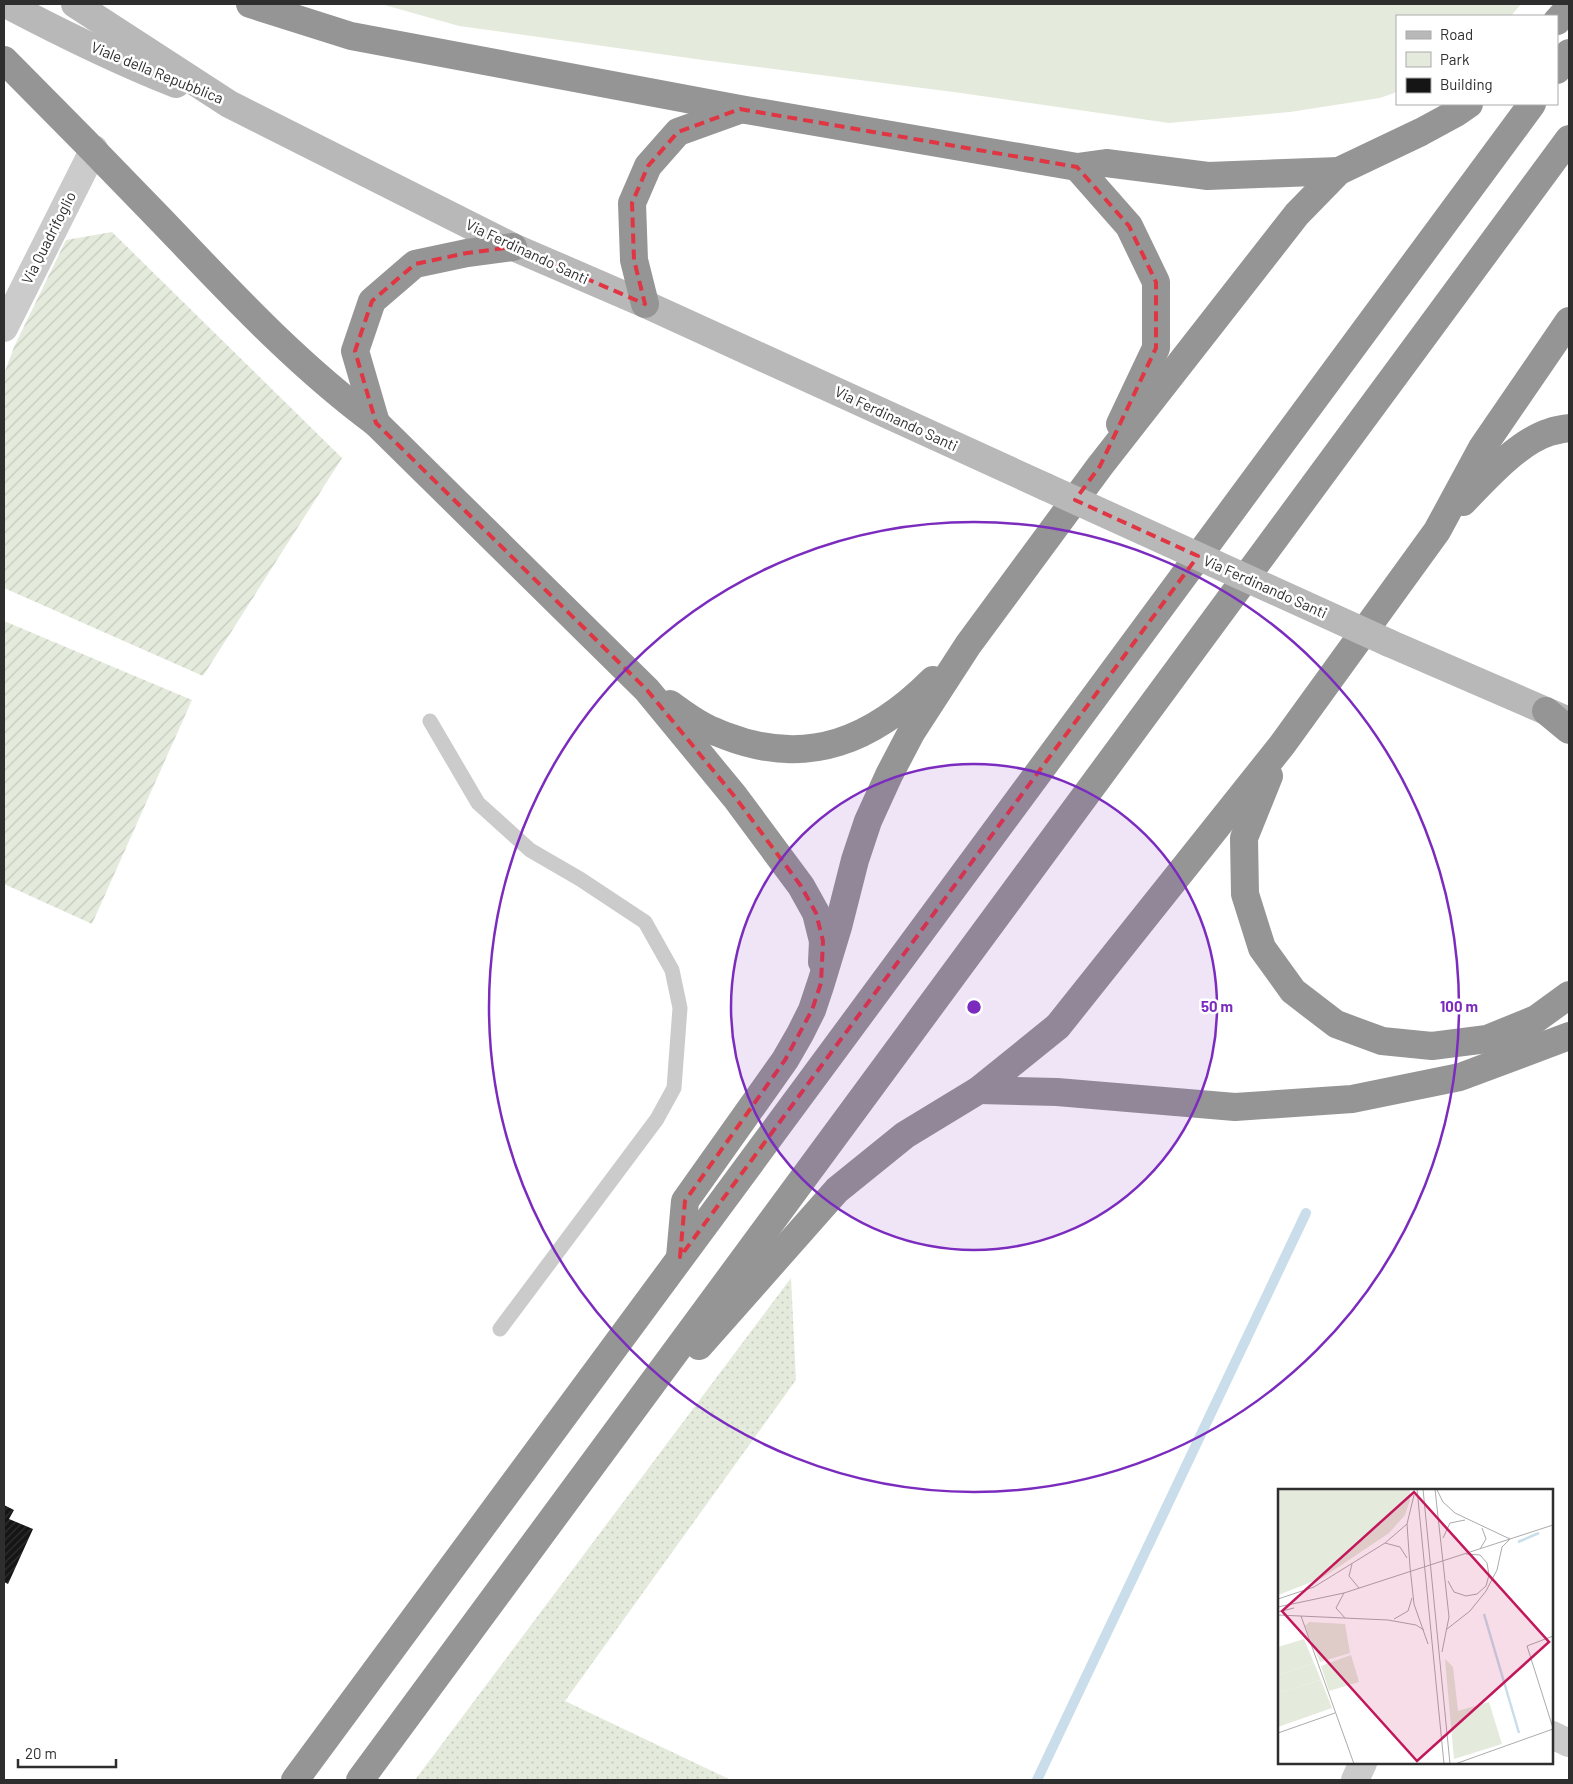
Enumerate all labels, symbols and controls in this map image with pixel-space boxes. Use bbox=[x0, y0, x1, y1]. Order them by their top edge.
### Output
legend bbox=[1396, 15, 1558, 105]
text: Road bbox=[1440, 25, 1473, 43]
street label: Viale della Repubblica bbox=[89, 37, 226, 107]
text: Park bbox=[1440, 50, 1470, 68]
text: Building bbox=[1440, 75, 1493, 93]
street label: Via Quadrifoglio bbox=[17, 188, 79, 287]
street label: Via Ferdinando Santi bbox=[463, 215, 592, 287]
street label: Via Ferdinando Santi bbox=[832, 382, 961, 454]
street label: Via Ferdinando Santi bbox=[1201, 551, 1330, 621]
text: 50 m bbox=[1201, 997, 1233, 1015]
text: 100 m bbox=[1440, 997, 1478, 1015]
centre of rings bbox=[965, 998, 983, 1016]
inset map bbox=[1278, 1489, 1553, 1764]
scale bar bbox=[18, 1736, 115, 1768]
text: 20 m bbox=[25, 1744, 57, 1762]

